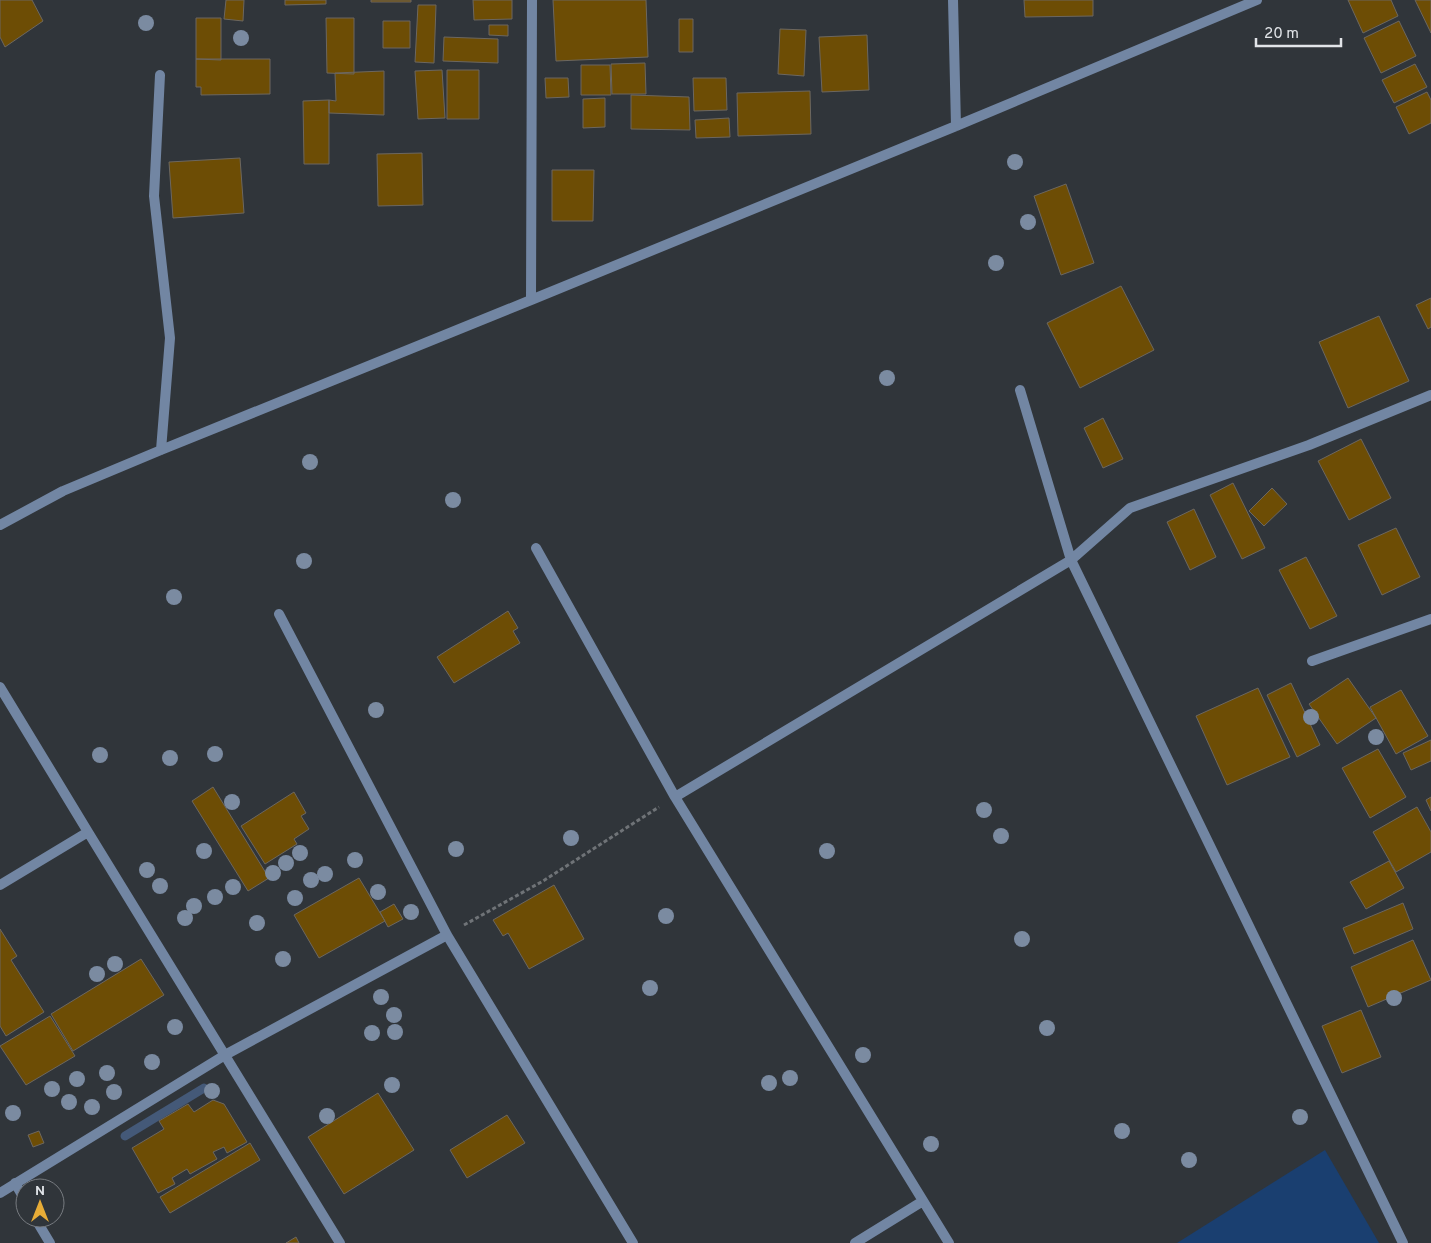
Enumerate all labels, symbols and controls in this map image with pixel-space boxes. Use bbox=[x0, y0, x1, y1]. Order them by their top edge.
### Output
scale bar bbox=[1256, 15, 1341, 47]
text: 20 m bbox=[1264, 25, 1299, 44]
north arrow bbox=[15, 1178, 65, 1228]
text: N bbox=[35, 1183, 45, 1200]

